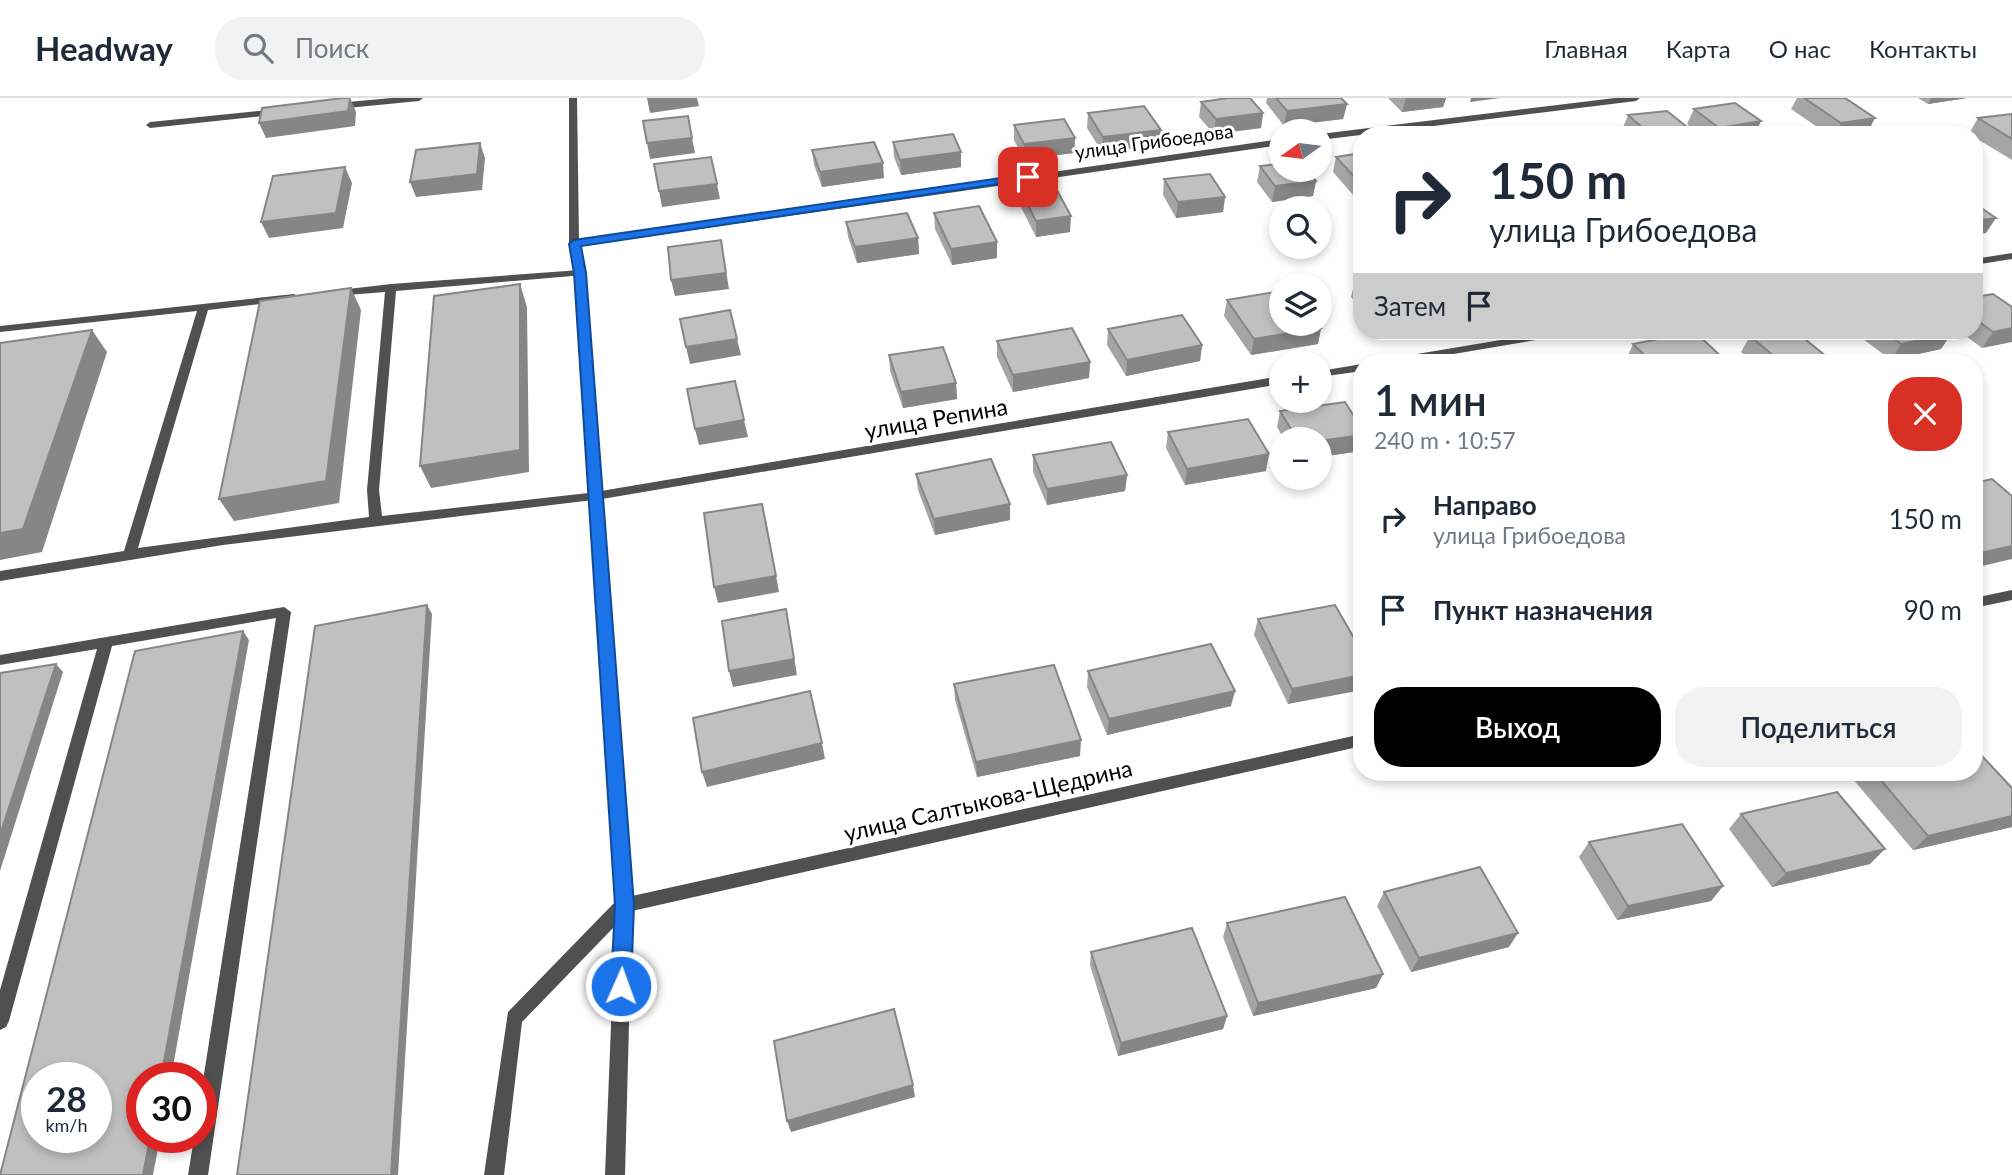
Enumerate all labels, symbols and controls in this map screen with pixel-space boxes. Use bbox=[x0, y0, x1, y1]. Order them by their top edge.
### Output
search box bbox=[215, 17, 705, 80]
text: Headway bbox=[35, 28, 173, 68]
icon: search bbox=[239, 29, 277, 67]
text: Поиск bbox=[295, 32, 369, 64]
text: Главная bbox=[1544, 34, 1628, 63]
text: Карта bbox=[1666, 34, 1731, 63]
text: О нас bbox=[1769, 34, 1831, 63]
text: Контакты bbox=[1869, 34, 1977, 63]
street label: улица Грибоедова bbox=[1073, 119, 1235, 163]
north arrow bbox=[1269, 119, 1332, 182]
map controls bbox=[1269, 119, 1332, 490]
pin bbox=[998, 147, 1058, 207]
text: 150 m bbox=[1489, 151, 1627, 209]
icon: right bbox=[1374, 154, 1465, 245]
icon: arrive bbox=[1009, 158, 1047, 196]
button: search bbox=[1269, 196, 1332, 259]
text: улица Грибоедова bbox=[1489, 210, 1758, 249]
button: layers bbox=[1269, 273, 1332, 336]
icon: arrive bbox=[1460, 287, 1498, 325]
text: Затем bbox=[1374, 290, 1446, 322]
button: + bbox=[1269, 350, 1332, 413]
text: 1 мин bbox=[1374, 375, 1487, 425]
button: close bbox=[1888, 377, 1962, 451]
street label: улица Репина bbox=[862, 392, 1010, 444]
text: 240 m · 10:57 bbox=[1374, 426, 1516, 454]
button: − bbox=[1269, 427, 1332, 490]
text: Направо bbox=[1433, 489, 1537, 521]
icon: right bbox=[1374, 500, 1412, 538]
text: 150 m bbox=[1889, 503, 1962, 535]
text: улица Грибоедова bbox=[1433, 521, 1626, 549]
icon: arrive bbox=[1374, 591, 1412, 629]
text: Пункт назначения bbox=[1433, 594, 1653, 626]
text: 90 m bbox=[1904, 594, 1962, 626]
button: Выход bbox=[1374, 687, 1661, 767]
button: Поделиться bbox=[1675, 687, 1962, 767]
street label: улица Салтыкова-Щедрина bbox=[841, 753, 1135, 847]
position arrow bbox=[584, 949, 658, 1023]
speed limit sign: 30 bbox=[126, 1062, 217, 1153]
text: 28 bbox=[46, 1077, 87, 1119]
text: km/h bbox=[45, 1114, 88, 1136]

